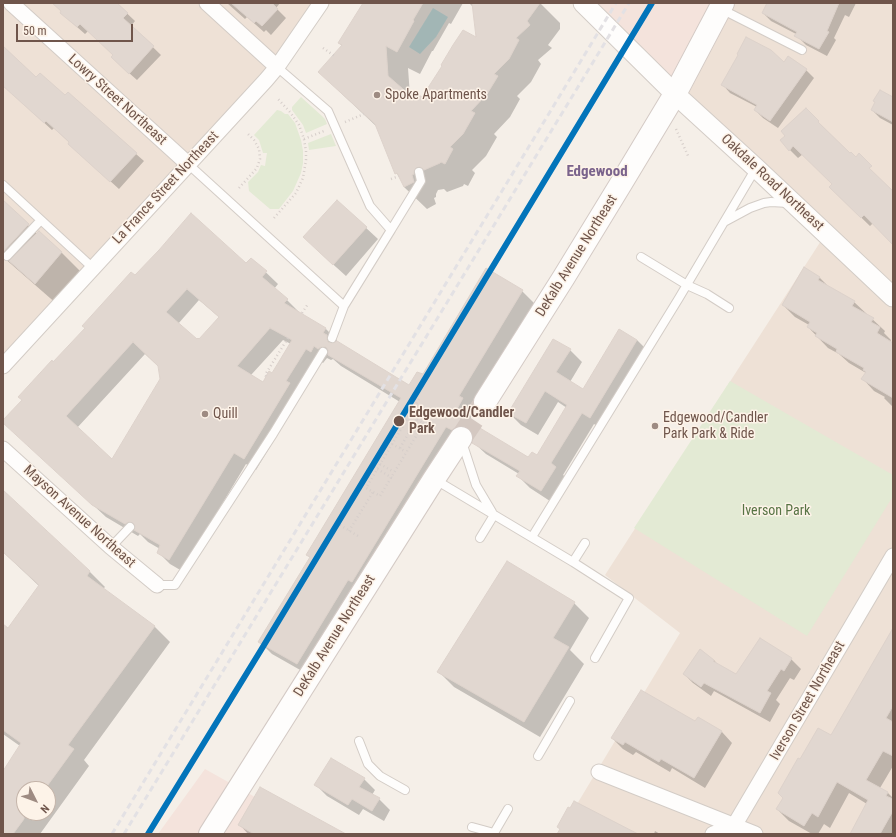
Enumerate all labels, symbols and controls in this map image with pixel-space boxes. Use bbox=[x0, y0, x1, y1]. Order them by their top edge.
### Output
scale bar bbox=[18, 16, 135, 42]
text: 50 m bbox=[23, 24, 47, 38]
street label: Lowry Street Northeast bbox=[64, 51, 170, 149]
place label: Spoke Apartments bbox=[385, 87, 487, 103]
marker: Spoke Apartments bbox=[372, 90, 382, 100]
street label: La France Street Northeast bbox=[109, 128, 223, 248]
street label: Oakdale Road Northeast bbox=[717, 131, 827, 235]
district label: Edgewood bbox=[566, 163, 628, 181]
street label: DeKalb Avenue Northeast bbox=[533, 192, 621, 320]
place label: Edgewood/Candler Park bbox=[409, 405, 514, 438]
place label: Quill bbox=[213, 406, 238, 422]
marker: Quill bbox=[200, 409, 210, 419]
place label: Edgewood/Candler Park Park & Ride bbox=[663, 410, 768, 442]
marker: Edgewood/Candler Park bbox=[392, 414, 406, 428]
marker: Edgewood/Candler Park Park & Ride bbox=[650, 421, 660, 431]
street label: Mayson Avenue Northeast bbox=[20, 462, 138, 572]
park label: Iverson Park bbox=[742, 503, 810, 519]
street label: DeKalb Avenue Northeast bbox=[291, 572, 379, 700]
street label: Iverson Street Northeast bbox=[767, 638, 849, 764]
north arrow bbox=[16, 781, 56, 821]
text: N bbox=[37, 802, 52, 816]

